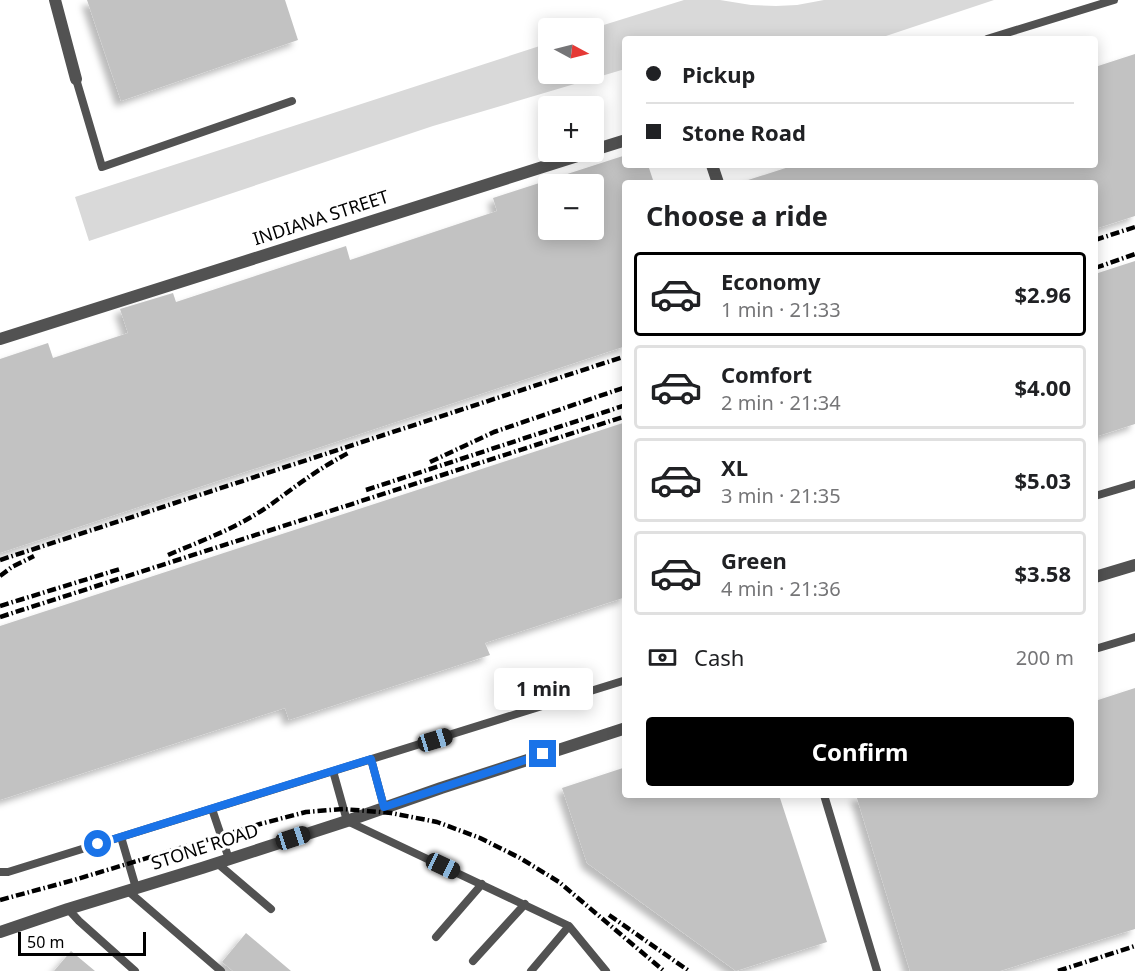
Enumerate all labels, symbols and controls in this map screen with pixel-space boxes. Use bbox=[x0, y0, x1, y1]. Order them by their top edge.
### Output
north arrow bbox=[538, 18, 604, 84]
map controls bbox=[538, 18, 604, 240]
text: Pickup bbox=[682, 59, 755, 89]
button: + bbox=[538, 96, 604, 162]
text: Stone Road bbox=[682, 117, 806, 147]
button: − bbox=[538, 174, 604, 240]
street label: INDIANA STREET bbox=[250, 184, 392, 250]
text: Choose a ride bbox=[646, 197, 828, 234]
text: Economy bbox=[721, 266, 820, 296]
icon: car bbox=[649, 267, 703, 321]
text: $2.96 bbox=[1014, 279, 1071, 309]
text: 1 min · 21:33 bbox=[721, 296, 841, 323]
text: Comfort bbox=[721, 359, 812, 389]
icon: car bbox=[649, 360, 703, 414]
text: $4.00 bbox=[1014, 372, 1071, 402]
text: 2 min · 21:34 bbox=[721, 389, 841, 416]
text: XL bbox=[721, 452, 748, 482]
icon: car bbox=[649, 453, 703, 507]
text: $5.03 bbox=[1014, 465, 1071, 495]
text: 3 min · 21:35 bbox=[721, 482, 841, 509]
text: Green bbox=[721, 545, 787, 575]
icon: car bbox=[649, 546, 703, 600]
text: $3.58 bbox=[1014, 558, 1071, 588]
text: 4 min · 21:36 bbox=[721, 575, 841, 602]
icon: cash bbox=[646, 641, 679, 674]
text: Cash bbox=[694, 642, 744, 672]
text: 200 m bbox=[1016, 644, 1074, 671]
callout: 1 min bbox=[494, 667, 592, 709]
text: 1 min bbox=[516, 675, 571, 702]
button: Confirm bbox=[646, 717, 1074, 786]
car bbox=[415, 726, 455, 754]
route end bbox=[529, 740, 556, 767]
street label: STONE ROAD bbox=[148, 817, 261, 875]
car bbox=[273, 824, 313, 852]
route start bbox=[84, 830, 111, 857]
car bbox=[423, 850, 463, 882]
scale bar bbox=[18, 929, 146, 956]
text: 50 m bbox=[27, 931, 64, 953]

